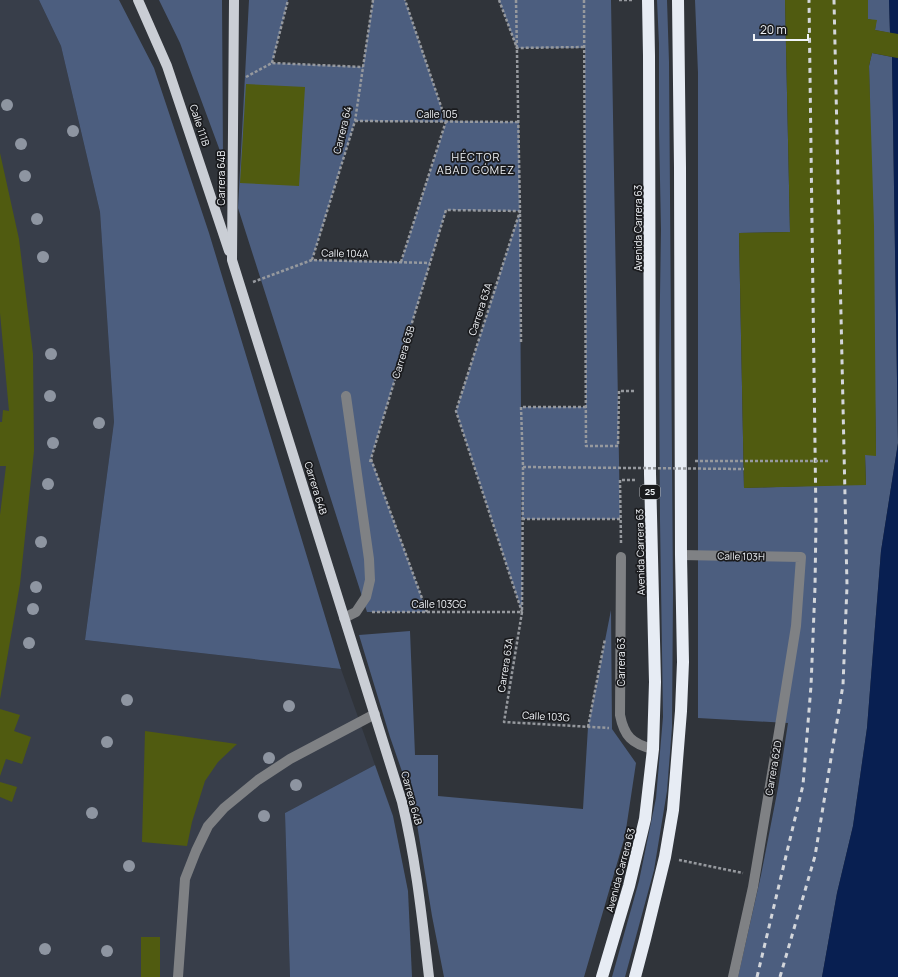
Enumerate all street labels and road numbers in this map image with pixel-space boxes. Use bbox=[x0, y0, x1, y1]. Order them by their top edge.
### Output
street label: Calle 111B bbox=[187, 102, 213, 148]
street label: Carrera 64 bbox=[329, 105, 355, 155]
street label: Calle 105 bbox=[416, 107, 458, 121]
street label: Carrera 64B bbox=[214, 151, 228, 205]
street label: Avenida Carrera 63 bbox=[631, 185, 645, 271]
street label: Calle 104A bbox=[321, 246, 370, 260]
street label: Carrera 63A bbox=[465, 280, 495, 337]
street label: Carrera 63B bbox=[388, 324, 418, 380]
street label: Carrera 64B bbox=[301, 460, 331, 516]
road number: 25 bbox=[640, 485, 660, 499]
street label: Avenida Carrera 63 bbox=[632, 509, 648, 595]
street label: Calle 103H bbox=[717, 549, 765, 563]
street label: Calle 103GG bbox=[412, 597, 466, 611]
street label: Carrera 63A bbox=[494, 636, 516, 693]
street label: Carrera 63 bbox=[614, 638, 628, 686]
street label: Calle 103G bbox=[522, 708, 570, 724]
street label: Carrera 62D bbox=[761, 739, 785, 796]
street label: Carrera 64B bbox=[398, 770, 426, 826]
street label: Avenida Carrera 63 bbox=[602, 826, 638, 914]

